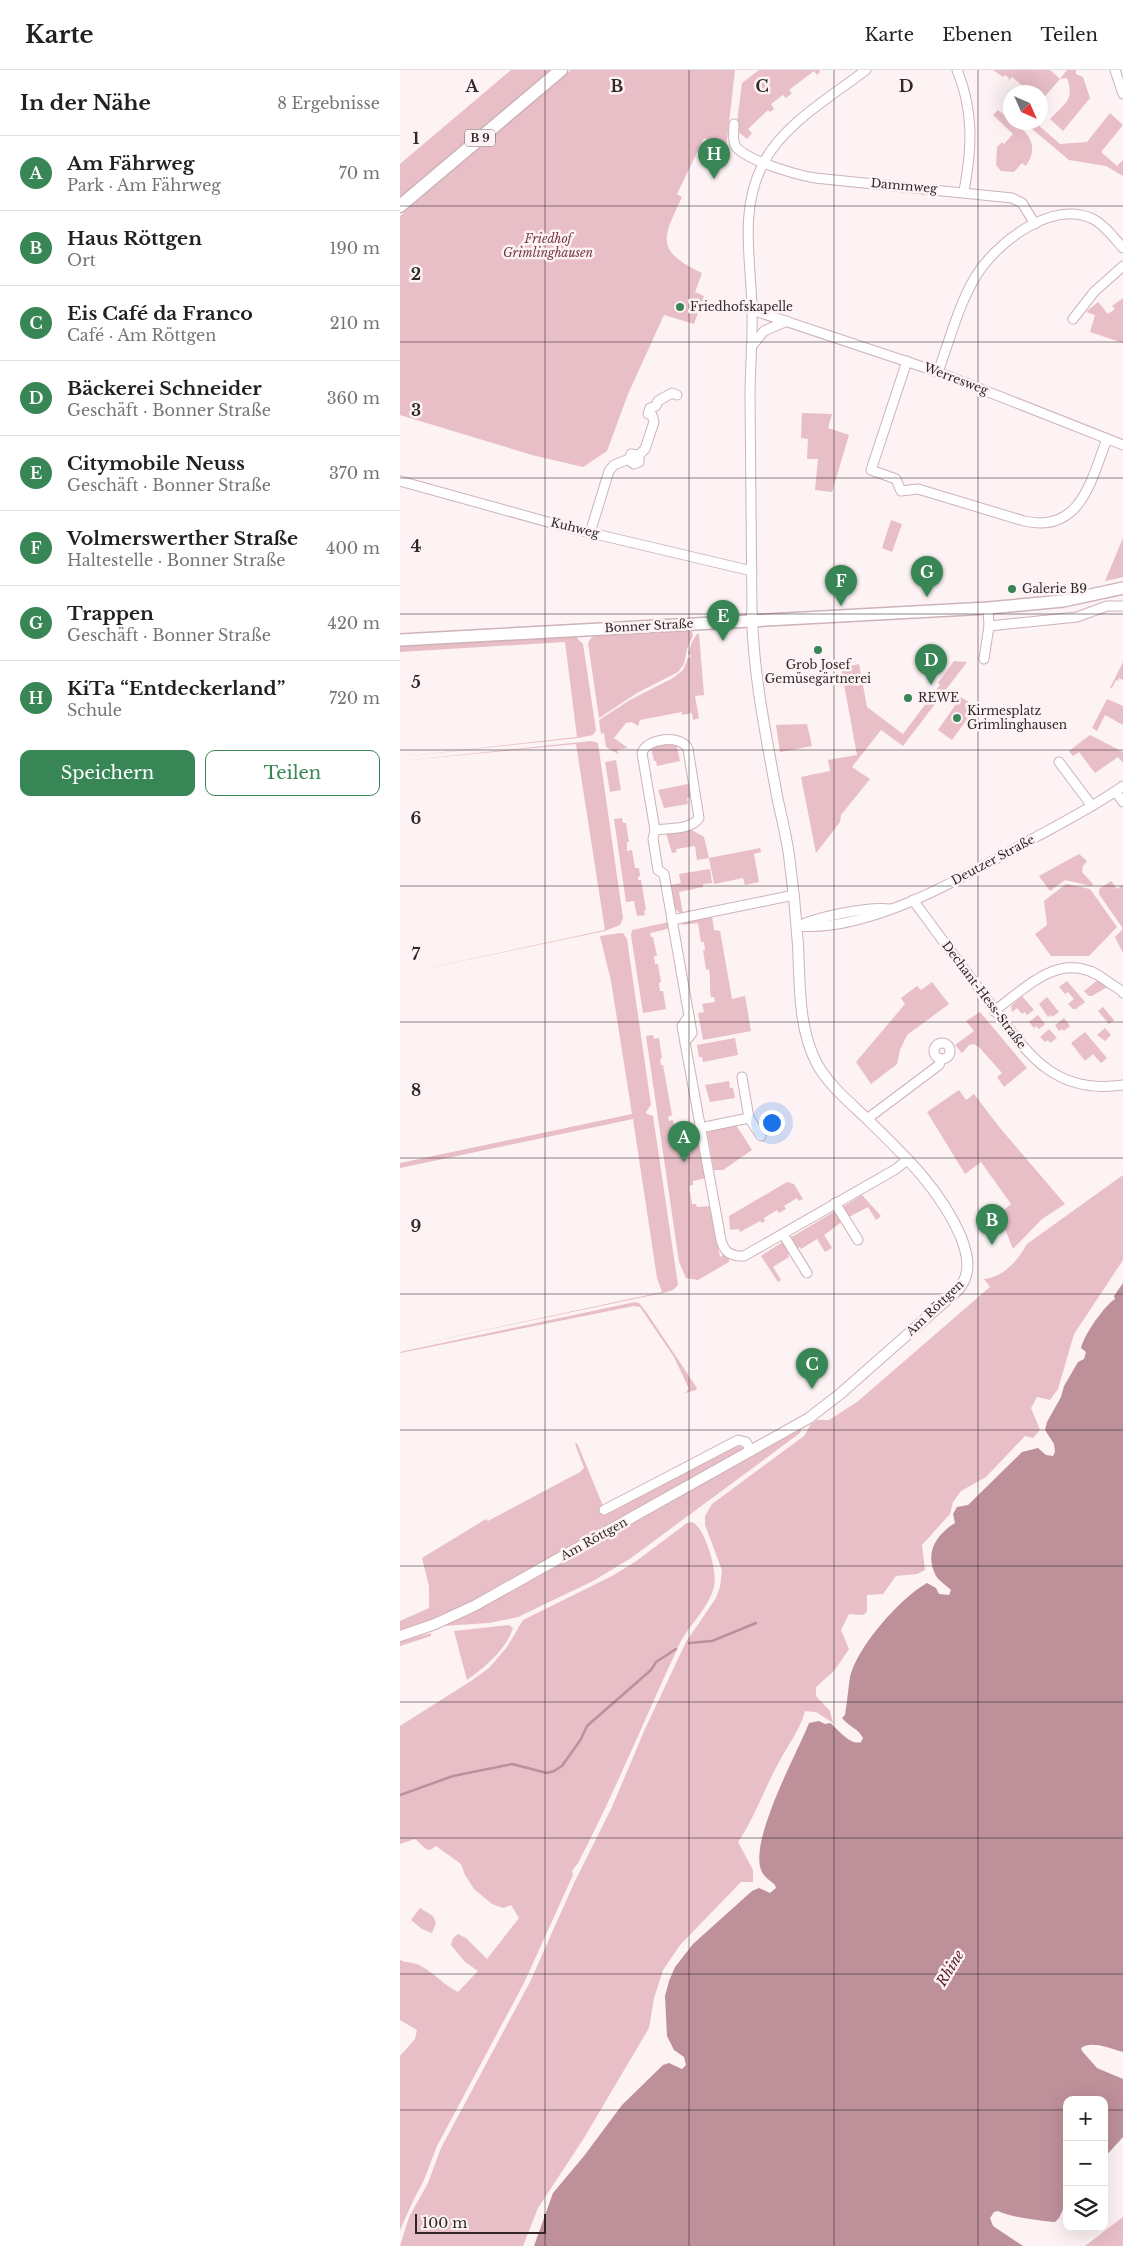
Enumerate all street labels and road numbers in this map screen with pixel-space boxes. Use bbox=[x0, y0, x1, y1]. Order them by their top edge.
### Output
road number: B 9 bbox=[465, 129, 495, 146]
street label: Dammweg bbox=[870, 175, 939, 196]
street label: Werresweg bbox=[921, 359, 991, 398]
street label: Kuhweg bbox=[549, 514, 602, 541]
street label: Bonner Straße bbox=[604, 616, 694, 635]
street label: Deutzer Straße bbox=[949, 831, 1037, 888]
street label: Dechant-Hess-Straße bbox=[939, 938, 1030, 1052]
street label: Am Röttgen bbox=[902, 1276, 967, 1339]
street label: Am Röttgen bbox=[557, 1514, 630, 1564]

